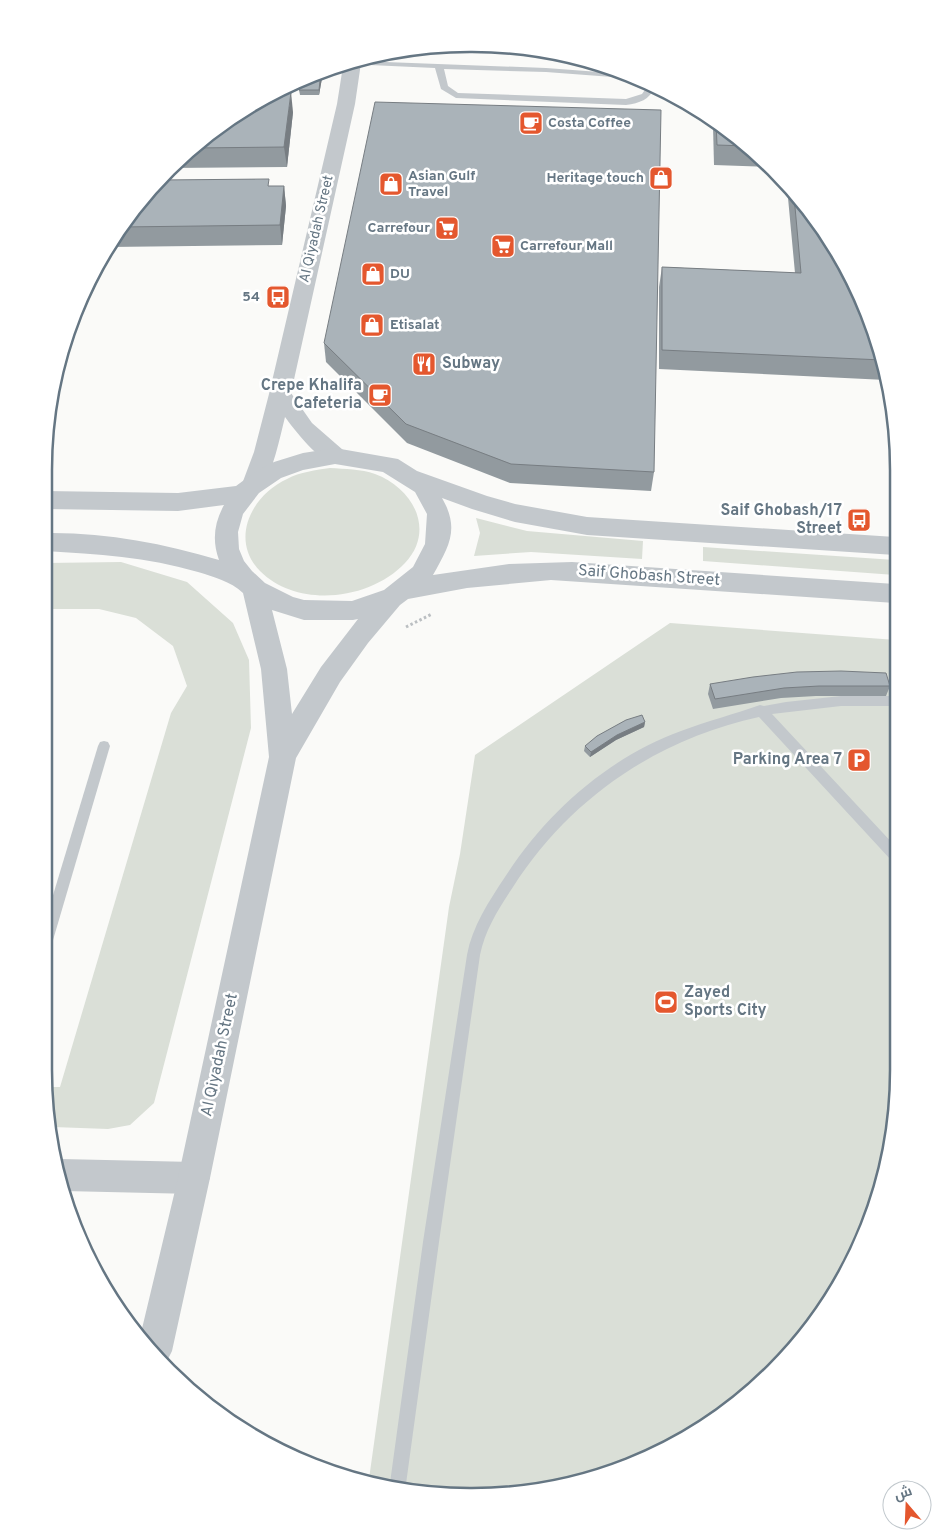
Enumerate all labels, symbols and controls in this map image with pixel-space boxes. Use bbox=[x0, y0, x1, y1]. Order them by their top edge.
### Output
cafe icon: Costa Coffee bbox=[518, 110, 544, 136]
place label: Costa Coffee bbox=[548, 115, 631, 132]
shop icon: Heritage touch bbox=[648, 165, 674, 191]
place label: Asian Gulf Travel bbox=[408, 168, 475, 201]
place label: Heritage touch bbox=[546, 170, 644, 187]
shop icon: Asian Gulf Travel bbox=[378, 171, 404, 197]
street label: Al Qiyadah Street bbox=[296, 174, 338, 284]
supermarket icon: Carrefour bbox=[434, 215, 460, 241]
place label: Carrefour bbox=[368, 220, 430, 237]
supermarket icon: Carrefour Mall bbox=[490, 233, 516, 259]
place label: Carrefour Mall bbox=[520, 238, 613, 255]
shop icon: DU bbox=[360, 261, 386, 287]
place label: DU bbox=[390, 266, 410, 283]
bus stop icon: 54 bbox=[265, 284, 291, 310]
place label: 54 bbox=[242, 289, 260, 306]
shop icon: Etisalat bbox=[359, 312, 385, 338]
place label: Etisalat bbox=[390, 317, 440, 334]
restaurant icon: Subway bbox=[411, 351, 437, 377]
place label: Subway bbox=[442, 354, 500, 374]
place label: Crepe Khalifa Cafeteria bbox=[261, 376, 362, 414]
cafe icon: Crepe Khalifa Cafeteria bbox=[367, 382, 393, 408]
place label: Saif Ghobash/17 Street bbox=[721, 501, 842, 539]
bus stop icon: Saif Ghobash/17 Street bbox=[846, 507, 872, 533]
street label: Saif Ghobash Street bbox=[577, 561, 721, 591]
parking icon: Parking Area 7 bbox=[846, 747, 872, 773]
place label: Parking Area 7 bbox=[733, 750, 842, 770]
place label: Zayed Sports City bbox=[684, 983, 767, 1021]
sports icon: Zayed Sports City bbox=[653, 989, 679, 1015]
street label: Al Qiyadah Street bbox=[197, 991, 243, 1119]
north arrow bbox=[882, 1480, 932, 1530]
text: ش bbox=[892, 1482, 915, 1505]

